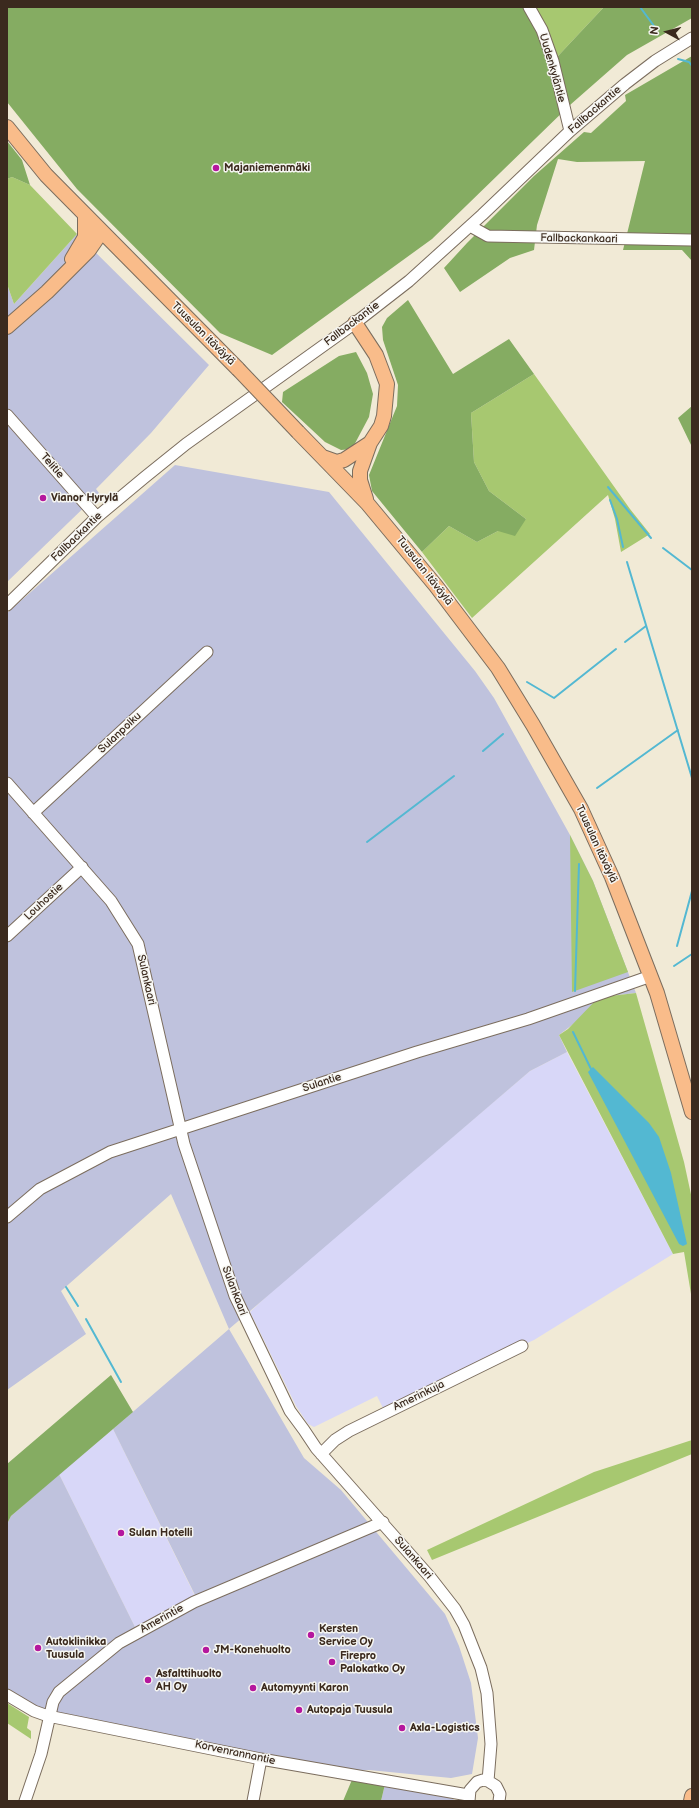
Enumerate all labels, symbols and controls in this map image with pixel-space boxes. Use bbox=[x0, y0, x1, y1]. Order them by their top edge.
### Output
north arrow bbox=[647, 12, 687, 52]
text: N bbox=[648, 26, 662, 35]
street label: Uudenkyläntie bbox=[536, 32, 568, 104]
street label: Fallbackantie bbox=[566, 83, 624, 137]
place label: Majaniemenmäki bbox=[224, 161, 310, 175]
marker: Majaniemenmäki bbox=[211, 163, 221, 173]
street label: Fallbackankaari bbox=[540, 232, 618, 246]
street label: Fallbackantie bbox=[322, 299, 382, 349]
street label: Tuusulan itäväylä bbox=[169, 300, 237, 368]
street label: Telitie bbox=[37, 451, 67, 481]
place label: Vianor Hyrylä bbox=[51, 491, 118, 505]
marker: Vianor Hyrylä bbox=[38, 493, 48, 503]
street label: Fallbackantie bbox=[49, 509, 105, 565]
street label: Tuusulan itäväylä bbox=[393, 534, 455, 608]
street label: Sulanpolku bbox=[96, 710, 144, 756]
street label: Tuusulan itäväylä bbox=[572, 803, 620, 885]
street label: Louhostie bbox=[22, 881, 66, 923]
street label: Sulankaari bbox=[134, 953, 158, 1007]
street label: Sulantie bbox=[301, 1071, 343, 1095]
street label: Sulankaari bbox=[219, 1264, 249, 1318]
street label: Amerinkuja bbox=[391, 1378, 447, 1414]
place label: Sulan Hotelli bbox=[129, 1526, 192, 1540]
marker: Sulan Hotelli bbox=[116, 1528, 126, 1538]
street label: Sulankaari bbox=[391, 1534, 435, 1582]
street label: Amerintie bbox=[138, 1602, 186, 1636]
place label: Kersten Service Oy bbox=[319, 1622, 373, 1648]
marker: Kersten Service Oy bbox=[306, 1630, 316, 1640]
place label: Autoklinikka Tuusula bbox=[46, 1635, 106, 1661]
marker: Autoklinikka Tuusula bbox=[33, 1643, 43, 1653]
place label: JM-Konehuolto bbox=[214, 1643, 291, 1657]
marker: JM-Konehuolto bbox=[201, 1645, 211, 1655]
place label: Firepro Palokatko Oy bbox=[340, 1649, 405, 1675]
marker: Firepro Palokatko Oy bbox=[327, 1657, 337, 1667]
place label: Asfalttihuolto AH Oy bbox=[156, 1667, 222, 1693]
marker: Asfalttihuolto AH Oy bbox=[143, 1675, 153, 1685]
place label: Automyynti Karon bbox=[261, 1681, 349, 1695]
marker: Automyynti Karon bbox=[248, 1683, 258, 1693]
place label: Autopaja Tuusula bbox=[307, 1703, 393, 1717]
marker: Autopaja Tuusula bbox=[294, 1705, 304, 1715]
place label: Axla-Logistics bbox=[410, 1721, 480, 1735]
marker: Axla-Logistics bbox=[397, 1723, 407, 1733]
street label: Korvenrannantie bbox=[193, 1738, 277, 1768]

